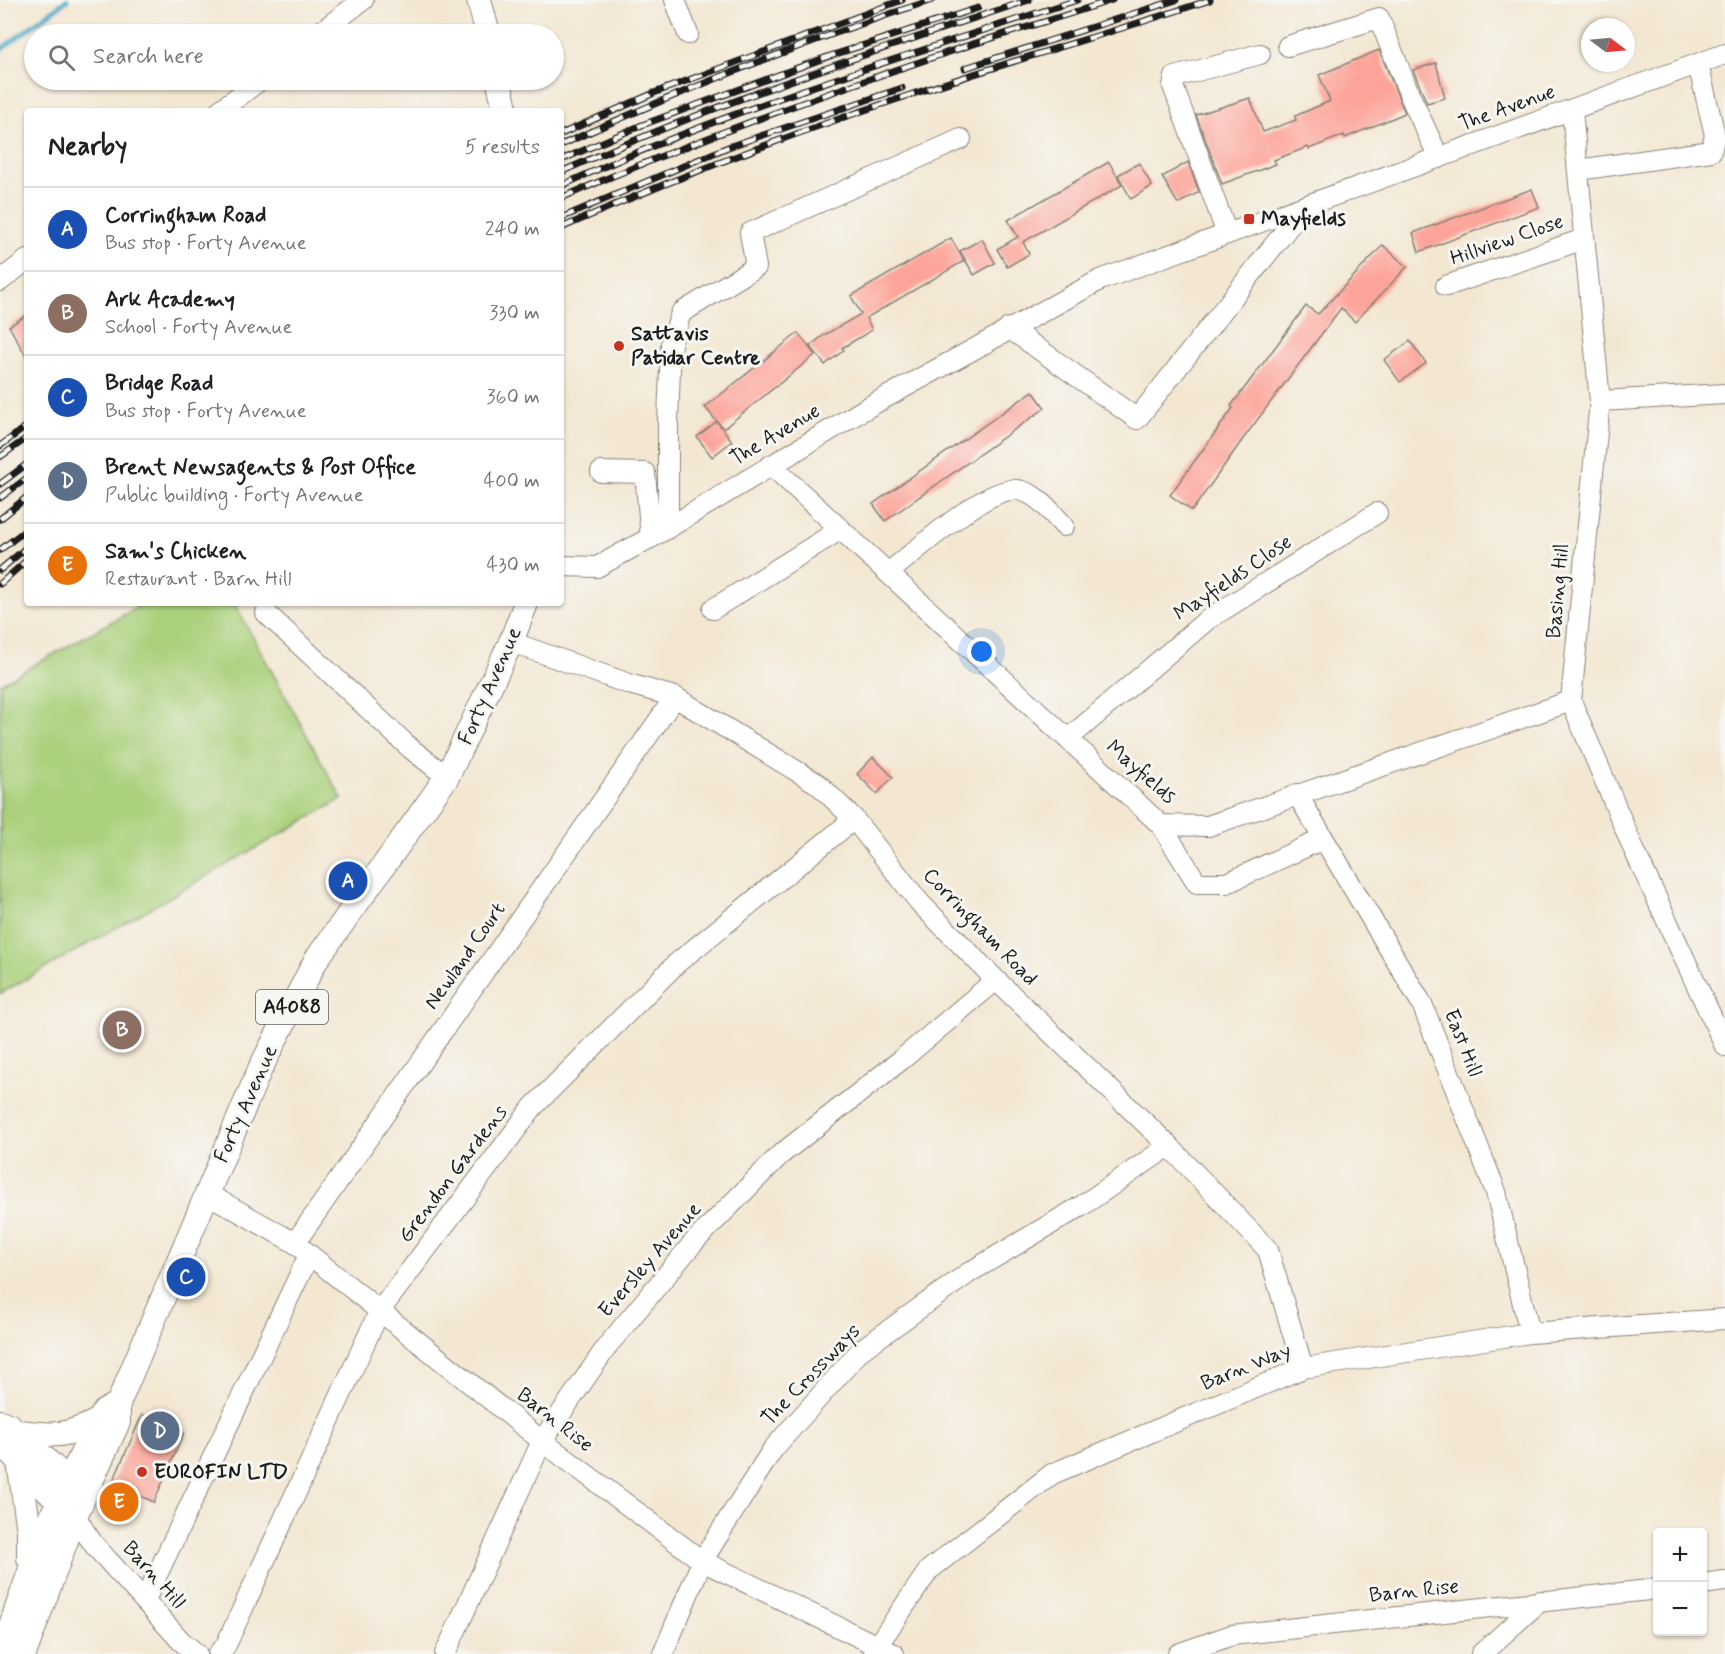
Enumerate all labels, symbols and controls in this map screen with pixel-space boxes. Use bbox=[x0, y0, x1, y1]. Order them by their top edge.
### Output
north arrow bbox=[1581, 18, 1635, 72]
search box bbox=[24, 24, 564, 90]
icon: search bbox=[45, 41, 78, 74]
text: Search here bbox=[93, 43, 204, 71]
street label: The Avenue bbox=[1455, 78, 1559, 138]
text: Nearby bbox=[48, 130, 127, 164]
text: 5 results bbox=[465, 134, 540, 161]
text: Corringham Road bbox=[105, 202, 267, 230]
place label: Mayfields bbox=[1261, 205, 1346, 233]
street label: Hillview Close bbox=[1447, 208, 1567, 272]
marker: Mayfields bbox=[1242, 212, 1256, 226]
text: A bbox=[61, 216, 74, 243]
text: 240 m bbox=[485, 216, 540, 243]
text: Bus stop · Forty Avenue bbox=[105, 230, 307, 257]
text: Ark Academy bbox=[105, 286, 235, 314]
text: B bbox=[61, 300, 74, 327]
text: 330 m bbox=[489, 300, 540, 327]
text: School · Forty Avenue bbox=[105, 314, 292, 341]
place label: Sattavis Patidar Centre bbox=[631, 320, 760, 372]
marker: Sattavis Patidar Centre bbox=[612, 339, 626, 353]
text: Bridge Road bbox=[105, 370, 214, 398]
text: C bbox=[60, 384, 75, 411]
text: 360 m bbox=[487, 384, 540, 411]
street label: The Avenue bbox=[725, 397, 825, 473]
text: Bus stop · Forty Avenue bbox=[105, 398, 307, 425]
text: Brent Newsagents & Post Office bbox=[105, 454, 416, 482]
text: D bbox=[61, 468, 74, 495]
text: 400 m bbox=[484, 468, 540, 495]
text: Public building · Forty Avenue bbox=[105, 482, 364, 509]
street label: Mayfields Close bbox=[1168, 528, 1298, 628]
text: Sam's Chicken bbox=[105, 538, 246, 566]
street label: Basing Hill bbox=[1540, 542, 1576, 640]
text: E bbox=[62, 552, 73, 579]
text: 430 m bbox=[487, 552, 540, 579]
text: Restaurant · Barn Hill bbox=[105, 566, 292, 593]
street label: Forty Avenue bbox=[452, 623, 528, 749]
your location bbox=[967, 637, 996, 666]
street label: Mayfields bbox=[1100, 734, 1182, 810]
pin: A bbox=[328, 858, 368, 904]
street label: Corringham Road bbox=[915, 862, 1044, 994]
street label: Newland Court bbox=[418, 897, 512, 1015]
road number: A4088 bbox=[256, 990, 328, 1024]
street label: East Hill bbox=[1437, 1005, 1489, 1081]
pin: B bbox=[102, 1008, 142, 1052]
street label: Forty Avenue bbox=[208, 1041, 284, 1167]
street label: Grendon Gardens bbox=[392, 1099, 514, 1249]
street label: Eversley Avenue bbox=[592, 1196, 708, 1324]
pin: C bbox=[166, 1254, 206, 1300]
street label: The Crossways bbox=[755, 1318, 867, 1432]
street label: Barn Way bbox=[1197, 1336, 1295, 1398]
street label: Barn Rise bbox=[511, 1381, 599, 1459]
pin: D bbox=[140, 1408, 180, 1454]
place label: EUROFIN LTD bbox=[154, 1458, 288, 1486]
marker: EUROFIN LTD bbox=[135, 1465, 149, 1479]
pin: E bbox=[100, 1480, 138, 1524]
map controls bbox=[1653, 1528, 1707, 1636]
button: + bbox=[1653, 1528, 1707, 1582]
street label: Barn Hill bbox=[116, 1535, 192, 1615]
street label: Barn Rise bbox=[1368, 1572, 1460, 1610]
button: − bbox=[1653, 1582, 1707, 1636]

